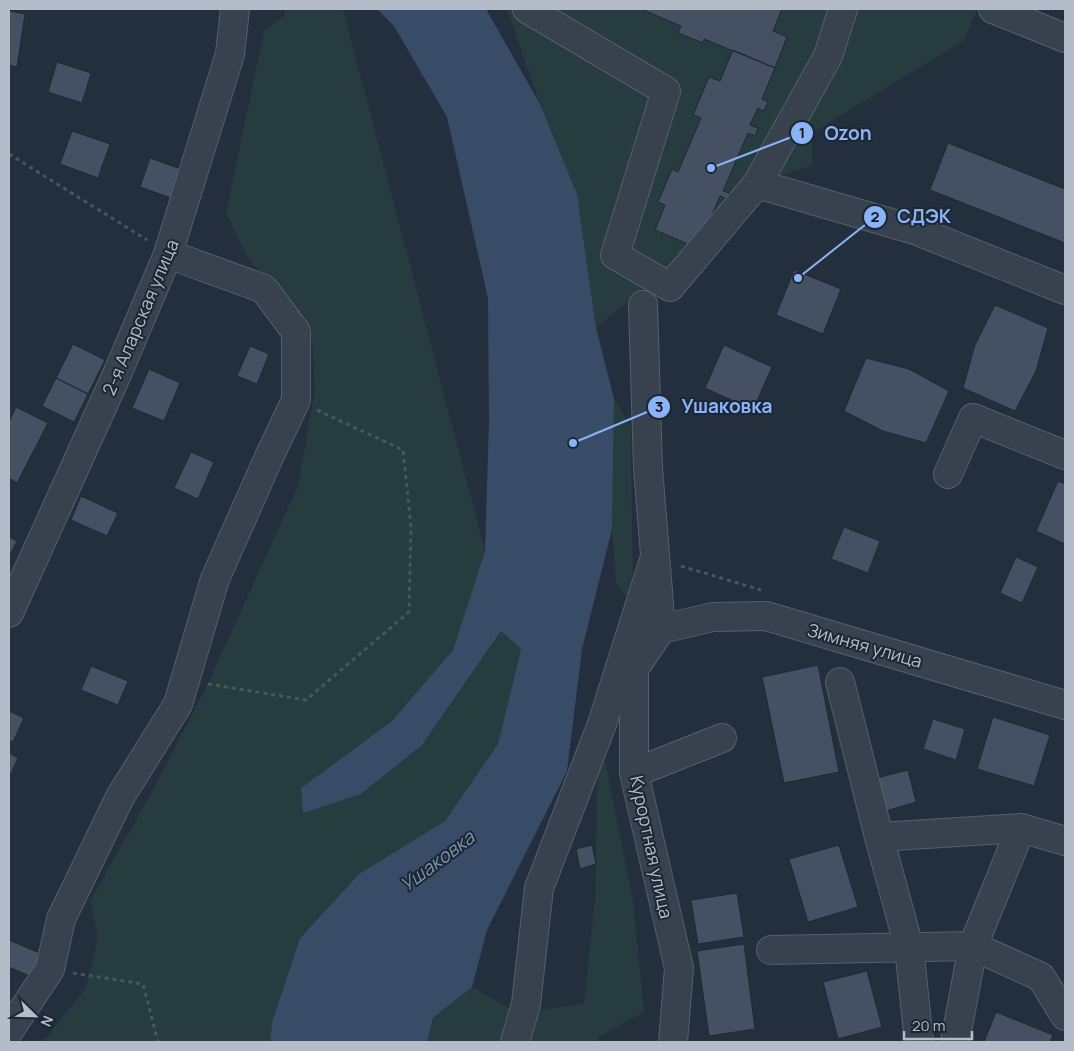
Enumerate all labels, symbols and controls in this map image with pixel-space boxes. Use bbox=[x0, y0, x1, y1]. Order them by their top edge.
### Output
callout: Ozon bbox=[790, 116, 882, 150]
text: Ozon bbox=[824, 120, 872, 146]
text: 1 bbox=[799, 122, 805, 143]
callout: СДЭК bbox=[863, 200, 961, 234]
text: СДЭК bbox=[897, 203, 952, 229]
text: 2 bbox=[871, 206, 880, 227]
street label: 2-я Аларская улица bbox=[96, 235, 184, 399]
callout: Ушаковка bbox=[646, 390, 782, 424]
text: Ушаковка bbox=[682, 393, 772, 419]
text: 3 bbox=[655, 396, 663, 417]
street label: Зимняя улица bbox=[805, 617, 925, 673]
street label: Курортная улица bbox=[625, 773, 679, 921]
water label: Ушаковка bbox=[394, 824, 481, 898]
north arrow bbox=[10, 991, 60, 1041]
scale bar bbox=[904, 1008, 972, 1040]
text: N bbox=[37, 1013, 58, 1030]
text: 20 m bbox=[912, 1015, 945, 1036]

